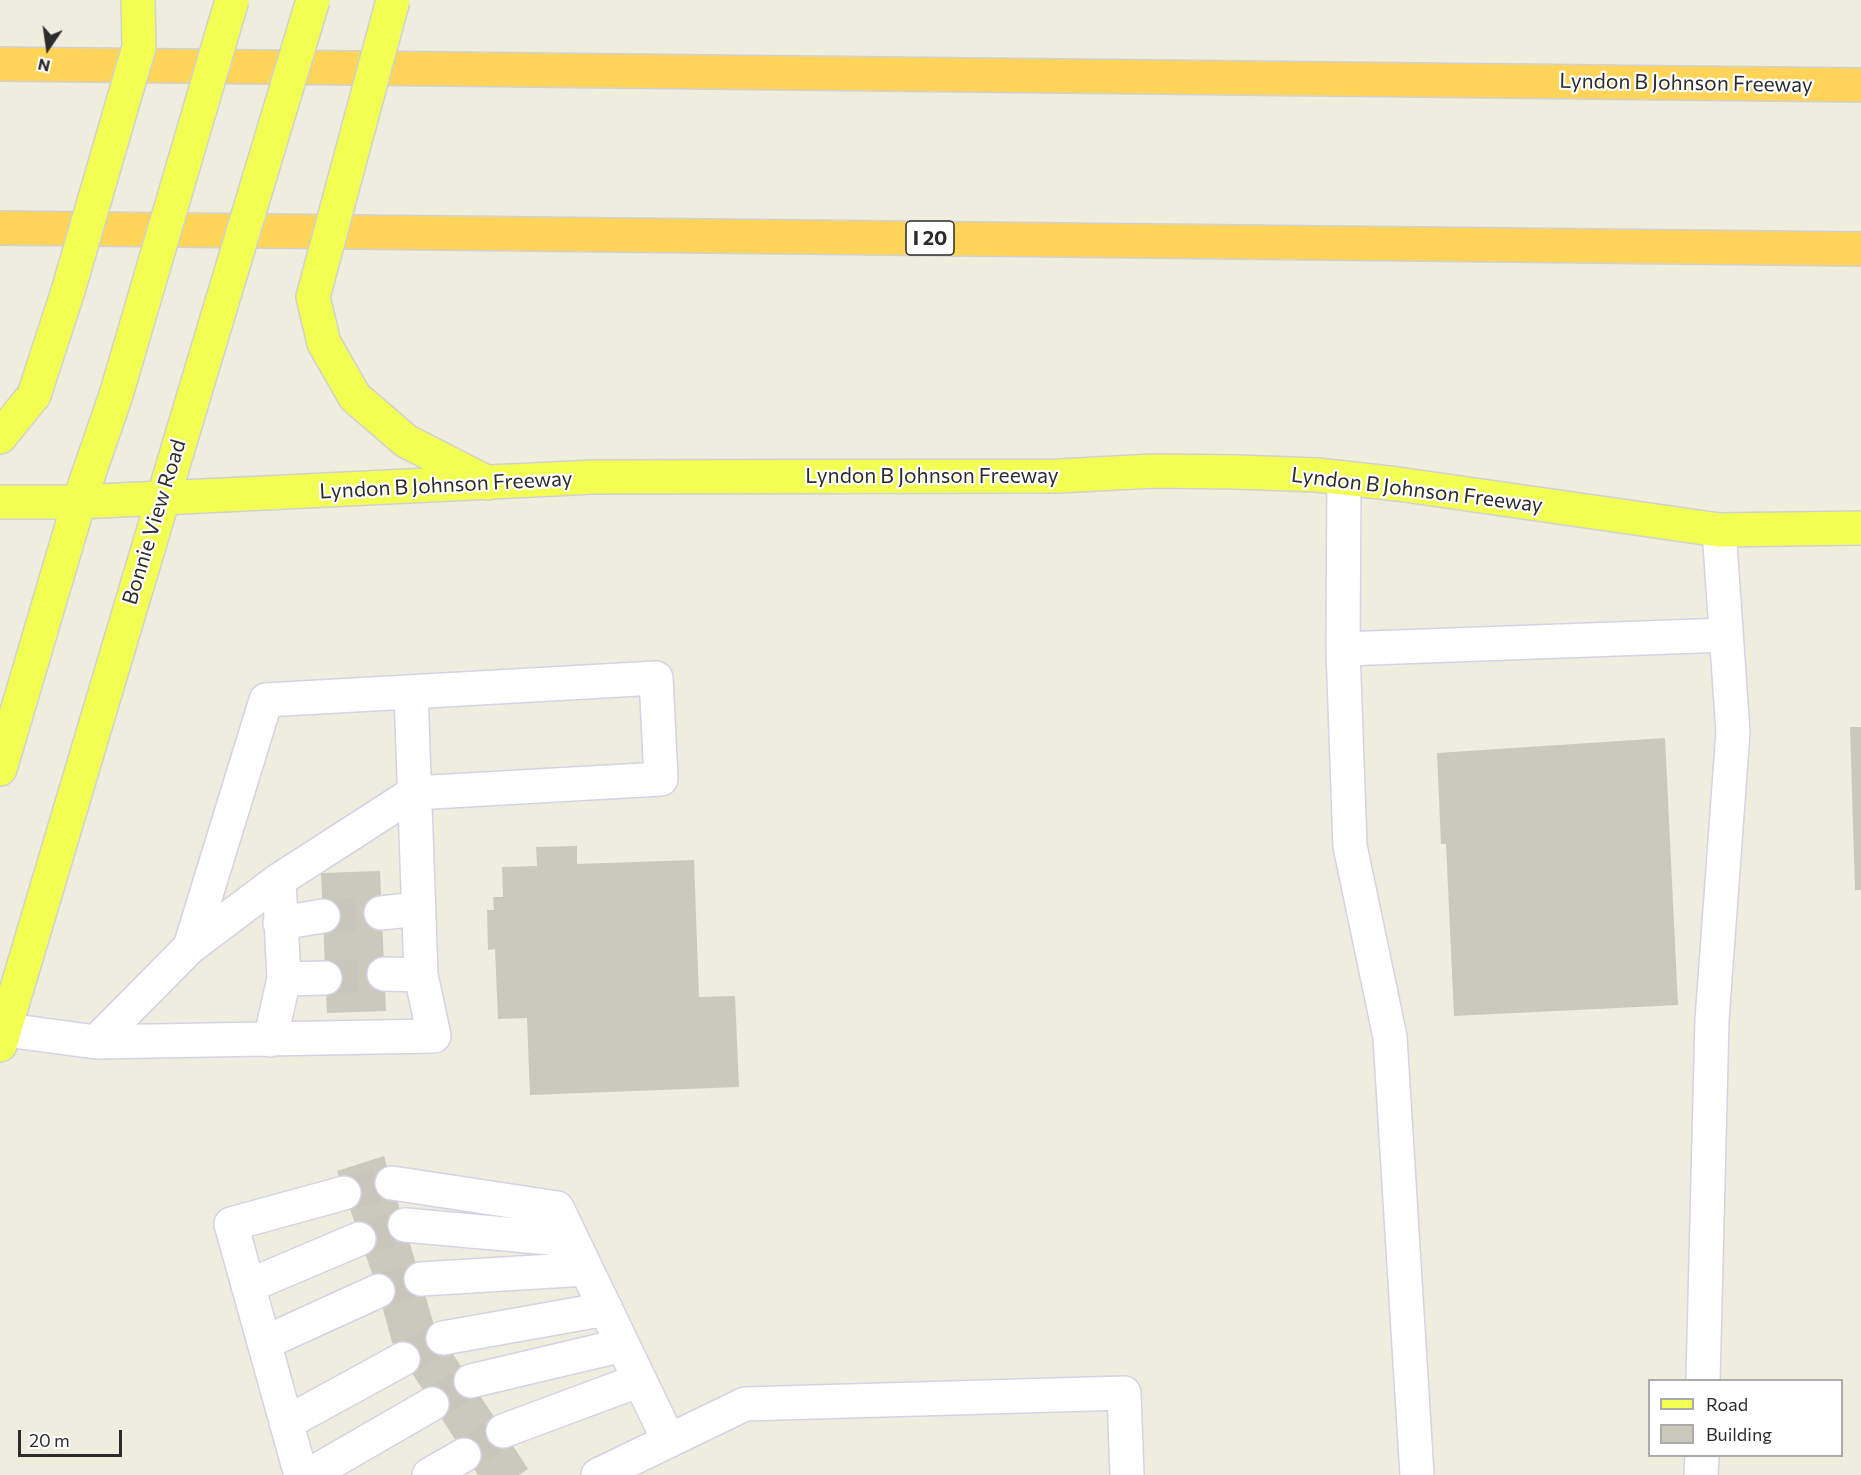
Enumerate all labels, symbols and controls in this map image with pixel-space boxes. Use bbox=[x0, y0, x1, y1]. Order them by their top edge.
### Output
north arrow bbox=[18, 18, 78, 78]
text: N bbox=[36, 55, 52, 77]
street label: Lyndon B Johnson Freeway bbox=[1559, 68, 1813, 98]
road number: I 20 bbox=[906, 221, 954, 255]
street label: Bonnie View Road bbox=[117, 436, 191, 608]
street label: Lyndon B Johnson Freeway bbox=[1290, 462, 1544, 518]
street label: Lyndon B Johnson Freeway bbox=[805, 463, 1059, 489]
street label: Lyndon B Johnson Freeway bbox=[319, 466, 573, 504]
legend bbox=[1648, 1379, 1843, 1457]
text: Road bbox=[1706, 1393, 1748, 1415]
scale bar bbox=[21, 1418, 124, 1456]
text: Building bbox=[1706, 1423, 1772, 1445]
text: 20 m bbox=[29, 1429, 70, 1451]

